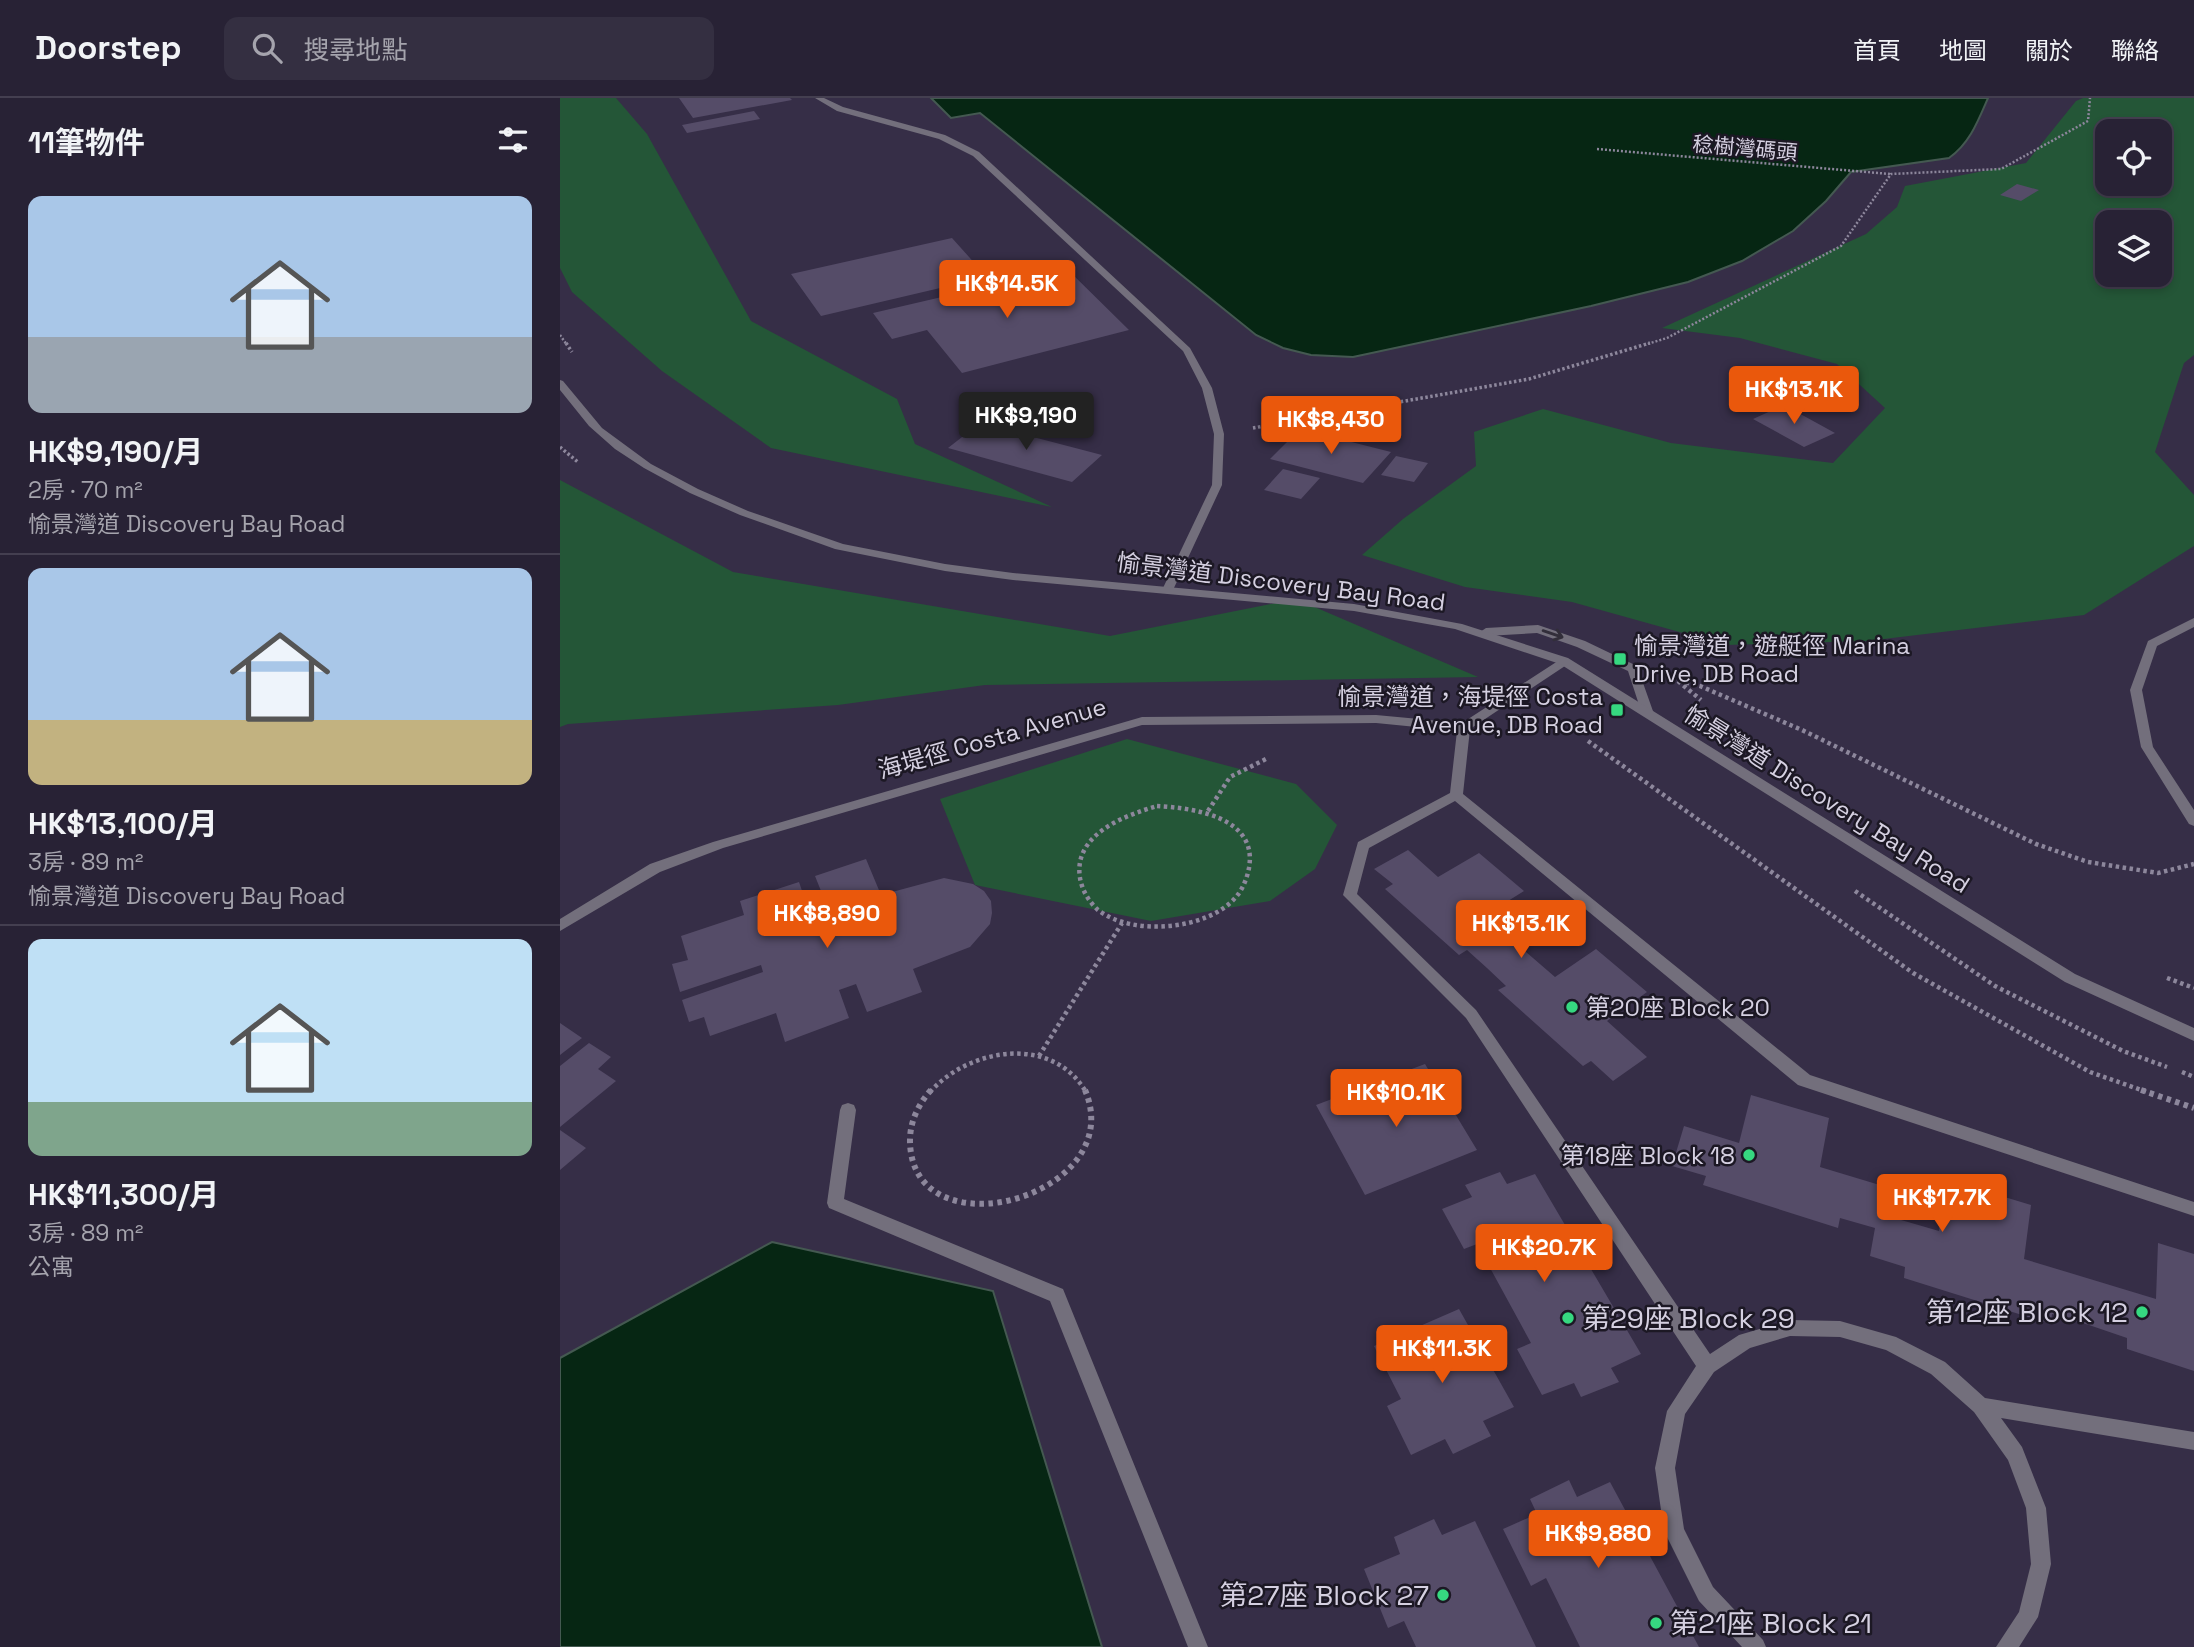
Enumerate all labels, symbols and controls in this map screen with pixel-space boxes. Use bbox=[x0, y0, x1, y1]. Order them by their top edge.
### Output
search box bbox=[224, 17, 714, 80]
text: Doorstep bbox=[35, 27, 182, 69]
icon: search bbox=[248, 29, 286, 67]
text: 搜尋地點 bbox=[304, 33, 408, 67]
text: 首頁 bbox=[1853, 35, 1901, 66]
text: 地圖 bbox=[1939, 35, 1987, 66]
text: 關於 bbox=[2025, 35, 2073, 66]
text: 聯絡 bbox=[2111, 35, 2159, 66]
map controls bbox=[2095, 119, 2172, 287]
button: locate bbox=[2095, 119, 2172, 196]
icon: filters bbox=[494, 121, 532, 159]
text: 11筆物件 bbox=[28, 123, 145, 162]
street label: 稔樹灣碼頭 bbox=[1692, 130, 1798, 166]
button: layers bbox=[2095, 210, 2172, 287]
icon: home bbox=[217, 242, 343, 368]
pin: HK$14.5K bbox=[935, 260, 1079, 320]
text: HK$14.5K bbox=[955, 268, 1059, 298]
pin: HK$13.1K bbox=[1722, 366, 1866, 426]
text: HK$13.1K bbox=[1745, 374, 1843, 404]
pin: HK$9,190 bbox=[954, 392, 1098, 452]
pin: HK$8,430 bbox=[1259, 396, 1403, 456]
text: HK$9,190 bbox=[975, 400, 1077, 430]
text: HK$8,430 bbox=[1277, 404, 1385, 434]
text: HK$9,190/月 bbox=[28, 432, 203, 471]
text: 2房 · 70 m² bbox=[28, 475, 143, 505]
text: 愉景灣道 Discovery Bay Road bbox=[28, 509, 345, 539]
street label: 愉景灣道 Discovery Bay Road bbox=[1115, 546, 1447, 618]
icon: home bbox=[217, 614, 343, 740]
one-way arrow bbox=[1542, 629, 1564, 641]
place label: 愉景灣道，遊艇徑 Marina Drive, DB Road bbox=[1634, 630, 1910, 689]
marker: 愉景灣道，遊艇徑 Marina Drive, DB Road bbox=[1612, 651, 1628, 667]
place label: 愉景灣道，海堤徑 Costa Avenue, DB Road bbox=[1337, 681, 1603, 740]
street label: 海堤徑 Costa Avenue bbox=[874, 691, 1110, 785]
street label: 愉景灣道 Discovery Bay Road bbox=[1678, 698, 1976, 900]
marker: 愉景灣道，海堤徑 Costa Avenue, DB Road bbox=[1609, 702, 1625, 718]
text: HK$13,100/月 bbox=[28, 804, 218, 843]
text: 3房 · 89 m² bbox=[28, 847, 144, 877]
text: 愉景灣道 Discovery Bay Road bbox=[28, 881, 345, 911]
pin: HK$8,890 bbox=[755, 890, 899, 950]
text: HK$8,890 bbox=[774, 898, 880, 928]
pin: HK$13.1K bbox=[1449, 900, 1593, 960]
text: HK$13.1K bbox=[1472, 908, 1570, 938]
icon: home bbox=[217, 985, 343, 1111]
place label: 第20座 Block 20 bbox=[1586, 992, 1770, 1023]
marker: 第20座 Block 20 bbox=[1564, 999, 1580, 1015]
pin: HK$10.1K bbox=[1324, 1070, 1468, 1129]
text: HK$10.1K bbox=[1347, 1077, 1445, 1107]
place label: 第18座 Block 18 bbox=[1561, 1140, 1735, 1171]
marker: 第18座 Block 18 bbox=[1741, 1147, 1757, 1163]
pin: HK$17.7K bbox=[1870, 1174, 2014, 1234]
text: HK$11,300/月 bbox=[28, 1175, 219, 1214]
text: HK$17.7K bbox=[1893, 1182, 1991, 1212]
text: 3房 · 89 m² bbox=[28, 1218, 144, 1248]
pin: HK$20.7K bbox=[1472, 1224, 1616, 1284]
text: HK$20.7K bbox=[1492, 1232, 1596, 1262]
text: 公寓 bbox=[28, 1252, 74, 1282]
place label: 第12座 Block 12 bbox=[1926, 1294, 2128, 1330]
place label: 第29座 Block 29 bbox=[1582, 1300, 1795, 1336]
marker: 第12座 Block 12 bbox=[2134, 1304, 2150, 1320]
marker: 第29座 Block 29 bbox=[1560, 1310, 1576, 1326]
pin: HK$11.3K bbox=[1370, 1326, 1514, 1385]
text: HK$11.3K bbox=[1392, 1333, 1492, 1363]
pin: HK$9,880 bbox=[1526, 1510, 1670, 1570]
text: HK$9,880 bbox=[1545, 1518, 1651, 1548]
place label: 第27座 Block 27 bbox=[1219, 1577, 1429, 1613]
marker: 第27座 Block 27 bbox=[1435, 1587, 1451, 1603]
place label: 第21座 Block 21 bbox=[1670, 1605, 1872, 1641]
marker: 第21座 Block 21 bbox=[1648, 1615, 1664, 1631]

